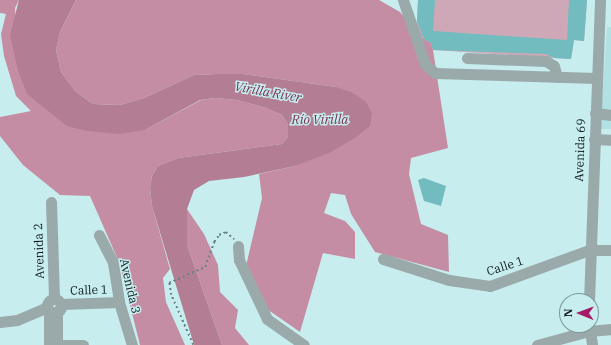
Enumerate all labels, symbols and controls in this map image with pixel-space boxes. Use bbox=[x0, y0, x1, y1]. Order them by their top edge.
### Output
water label: Virilla River bbox=[233, 79, 303, 107]
water label: Río Virilla bbox=[292, 112, 348, 128]
street label: Avenida 69 bbox=[572, 118, 588, 182]
street label: Avenida 2 bbox=[31, 223, 47, 279]
street label: Calle 1 bbox=[485, 253, 525, 279]
street label: Avenida 3 bbox=[117, 257, 143, 315]
street label: Calle 1 bbox=[70, 282, 108, 298]
north arrow bbox=[559, 293, 599, 333]
text: N bbox=[561, 308, 575, 317]

